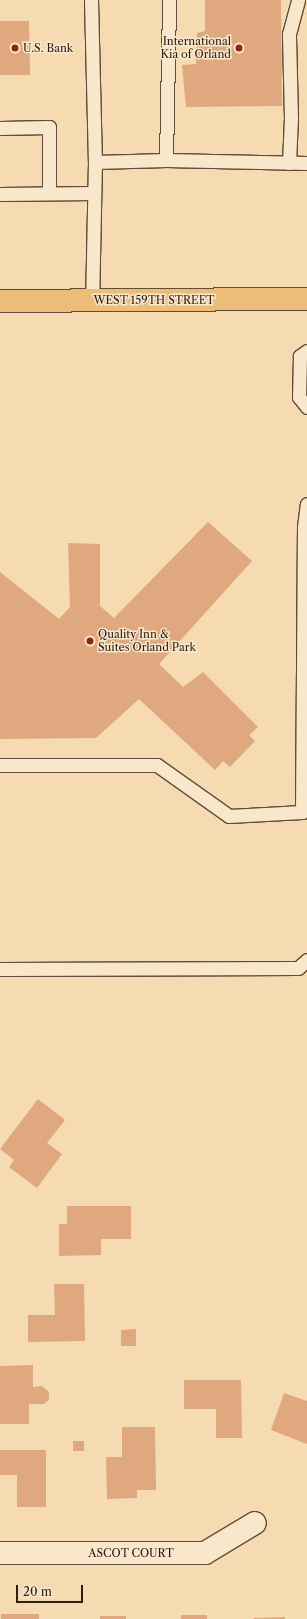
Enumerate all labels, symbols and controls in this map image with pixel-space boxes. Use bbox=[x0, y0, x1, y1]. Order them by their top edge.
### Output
place label: International Kia of Orland bbox=[160, 35, 231, 61]
place label: U.S. Bank bbox=[23, 41, 73, 55]
marker: U.S. Bank bbox=[10, 43, 20, 53]
marker: International Kia of Orland bbox=[234, 43, 244, 53]
street label: WEST 159TH STREET bbox=[93, 293, 215, 307]
place label: Quality Inn & Suites Orland Park bbox=[98, 628, 196, 654]
marker: Quality Inn & Suites Orland Park bbox=[85, 636, 95, 646]
street label: ASCOT COURT bbox=[88, 1546, 174, 1560]
scale bar bbox=[18, 1577, 85, 1603]
text: 20 m bbox=[23, 1584, 52, 1599]

